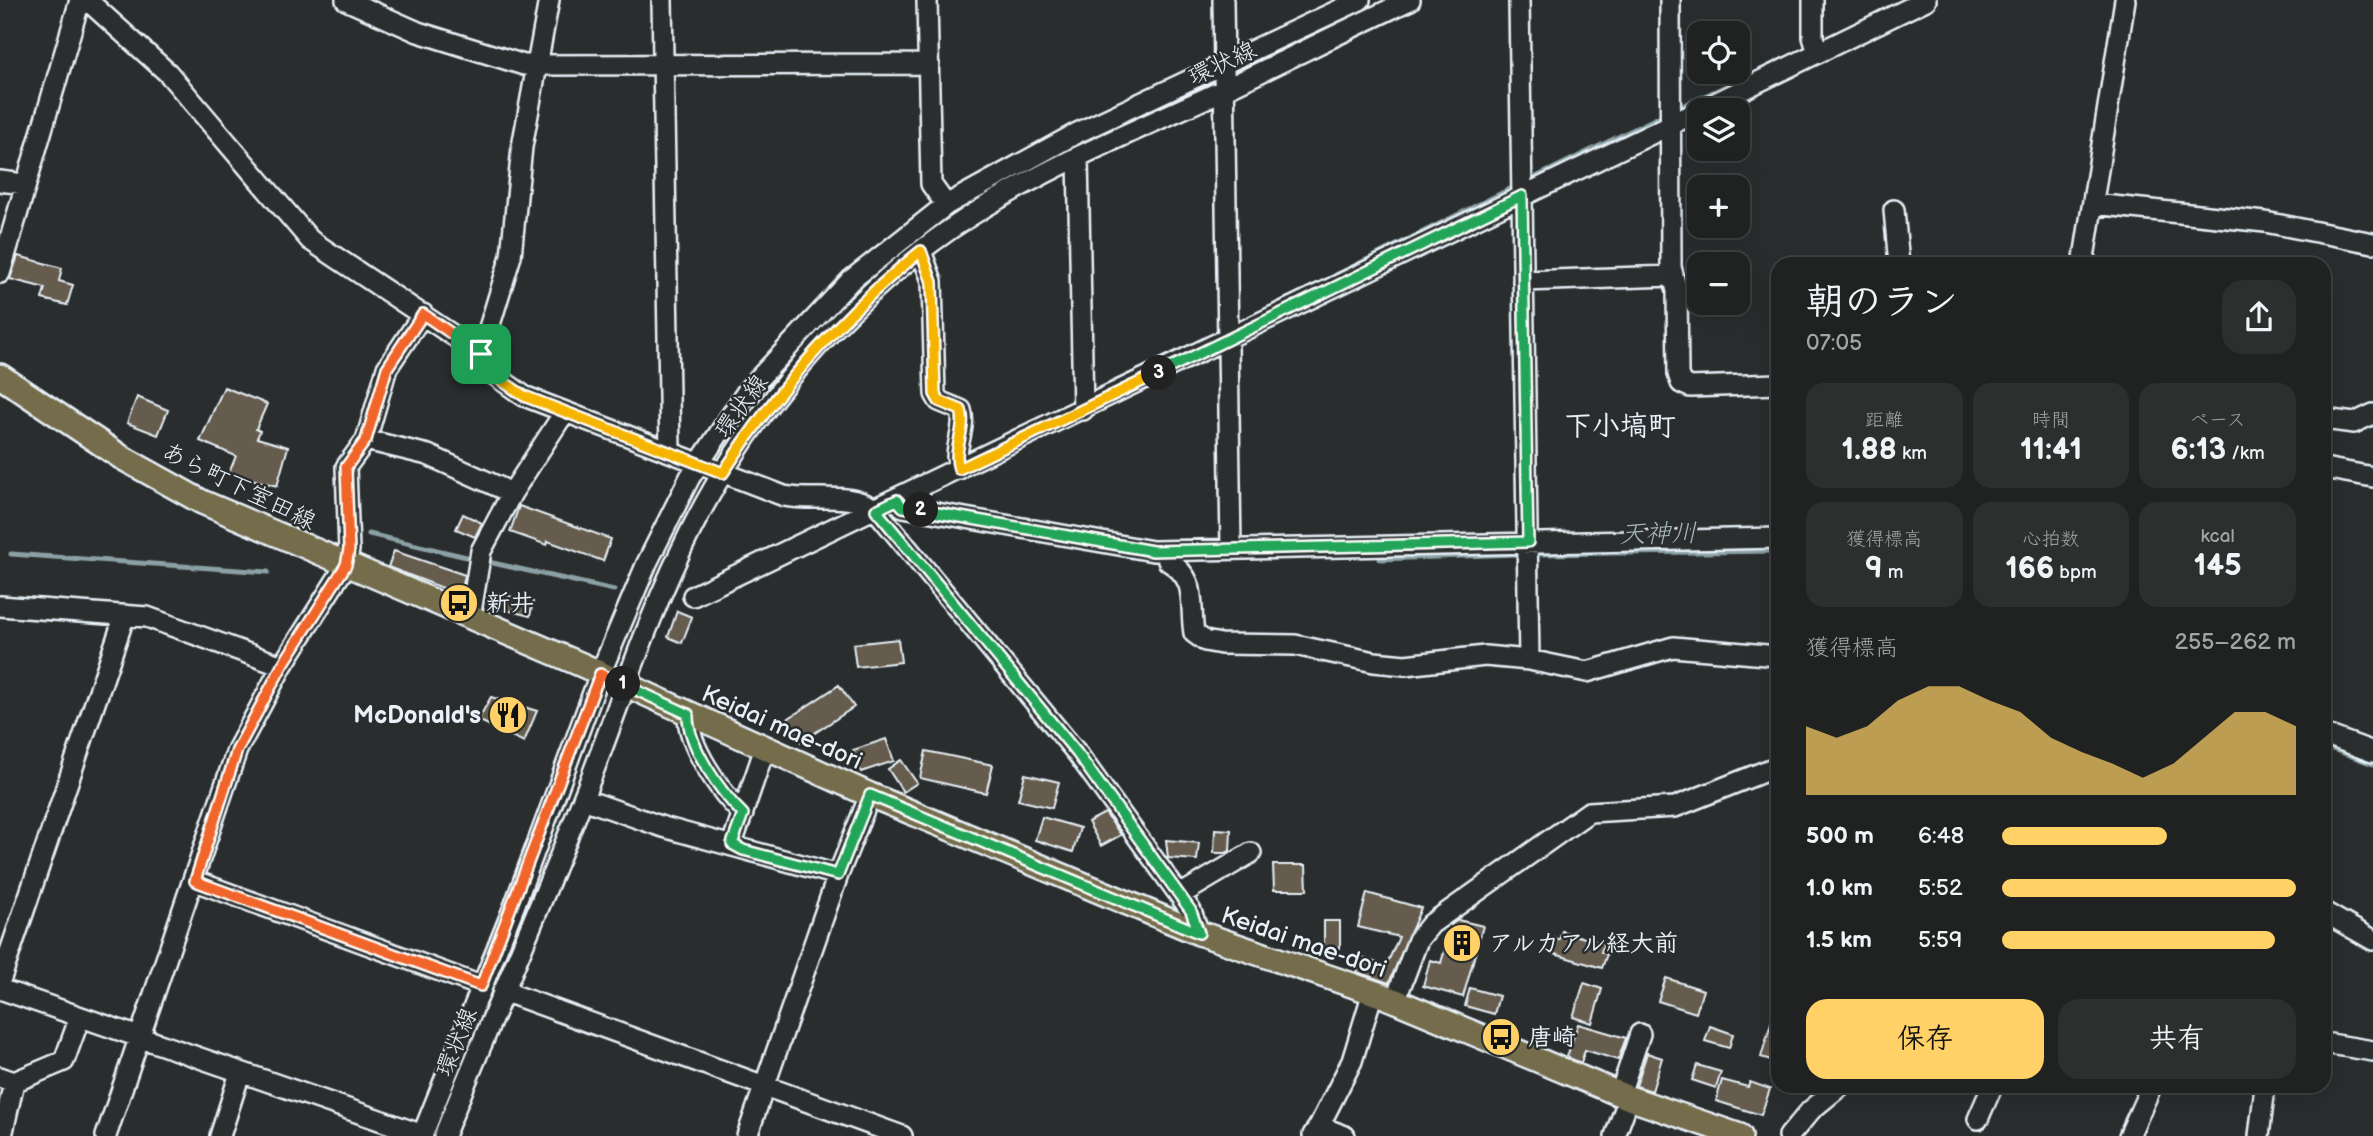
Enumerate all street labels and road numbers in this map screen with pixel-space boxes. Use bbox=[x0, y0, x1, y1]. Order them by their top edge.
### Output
street label: 環状線 bbox=[1183, 35, 1261, 92]
street label: 環状線 bbox=[709, 369, 774, 444]
street label: あら町下室田線 bbox=[157, 437, 321, 536]
street label: Keidai mae-dori bbox=[697, 679, 867, 776]
street label: Keidai mae-dori bbox=[1218, 901, 1390, 984]
street label: 環状線 bbox=[430, 1003, 483, 1081]

